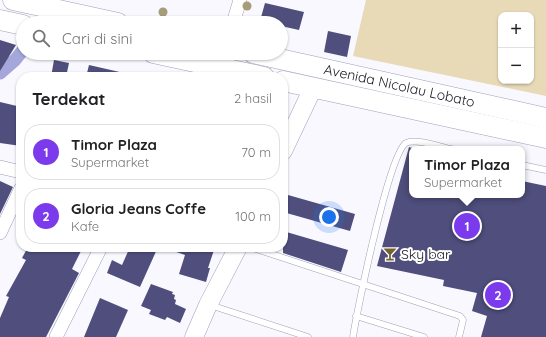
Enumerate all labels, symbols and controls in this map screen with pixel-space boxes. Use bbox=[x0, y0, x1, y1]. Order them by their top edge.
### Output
map controls bbox=[498, 12, 534, 84]
button: + bbox=[498, 12, 534, 48]
search box bbox=[16, 16, 288, 60]
icon: search bbox=[30, 27, 52, 49]
text: Cari di sini bbox=[62, 29, 133, 48]
button: − bbox=[498, 48, 534, 84]
street label: Avenida Nicolau Lobato bbox=[322, 60, 477, 111]
text: Terdekat bbox=[32, 88, 106, 109]
text: 2 hasil bbox=[234, 90, 272, 106]
text: Timor Plaza bbox=[71, 135, 157, 154]
text: 1 bbox=[43, 144, 49, 160]
text: 70 m bbox=[241, 144, 271, 160]
popup bbox=[409, 146, 525, 198]
text: Supermarket bbox=[71, 154, 149, 170]
text: Timor Plaza bbox=[424, 155, 510, 174]
text: Supermarket bbox=[424, 174, 502, 190]
text: Gloria Jeans Coffe bbox=[71, 199, 206, 218]
your location bbox=[319, 207, 339, 227]
text: 2 bbox=[42, 208, 50, 224]
text: 100 m bbox=[235, 208, 271, 224]
pin: 1 bbox=[454, 211, 480, 241]
text: Kafe bbox=[71, 218, 99, 234]
place label: Sky bar bbox=[401, 245, 451, 263]
bar icon: Sky bar bbox=[382, 246, 398, 262]
pin: 2 bbox=[485, 280, 511, 310]

